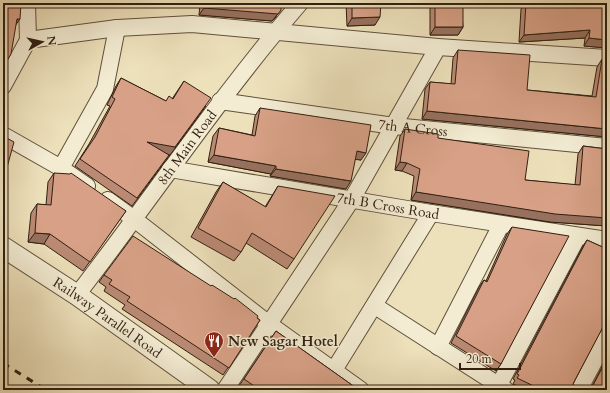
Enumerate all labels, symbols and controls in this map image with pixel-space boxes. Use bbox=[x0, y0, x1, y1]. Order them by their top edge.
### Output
north arrow bbox=[22, 22, 62, 62]
text: N bbox=[43, 35, 60, 47]
street label: 8th Main Road bbox=[153, 106, 221, 189]
street label: 7th A Cross bbox=[377, 114, 449, 141]
street label: 7th B Cross Road bbox=[335, 188, 441, 224]
street label: Railway Parallel Road bbox=[49, 273, 166, 362]
restaurant icon: New Sagar Hotel bbox=[203, 330, 225, 358]
place label: New Sagar Hotel bbox=[228, 332, 338, 351]
scale bar bbox=[460, 345, 520, 371]
text: 20 m bbox=[466, 351, 493, 367]

